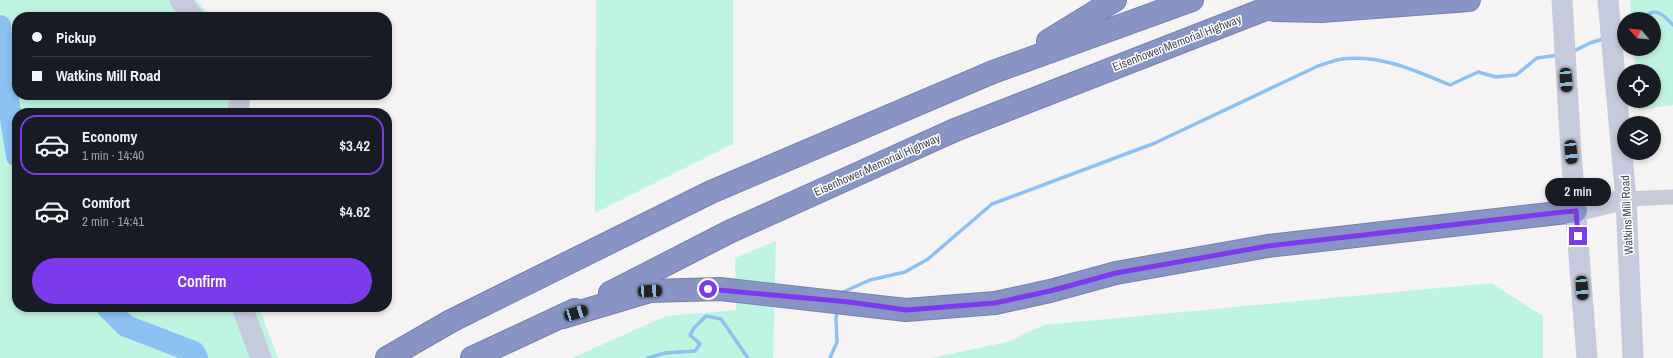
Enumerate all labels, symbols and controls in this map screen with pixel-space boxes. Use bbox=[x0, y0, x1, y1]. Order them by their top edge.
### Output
street label: Eisenhower Memorial Highway bbox=[1110, 11, 1244, 75]
north arrow bbox=[1617, 12, 1661, 56]
map controls bbox=[1617, 12, 1661, 160]
text: Pickup bbox=[56, 27, 96, 48]
button: locate bbox=[1617, 64, 1661, 108]
text: Watkins Mill Road bbox=[56, 65, 161, 86]
car bbox=[1559, 68, 1573, 92]
button: layers bbox=[1617, 116, 1661, 160]
text: Economy bbox=[82, 126, 137, 147]
icon: car bbox=[34, 127, 70, 163]
street label: Eisenhower Memorial Highway bbox=[811, 130, 943, 200]
text: $3.42 bbox=[339, 135, 370, 156]
car bbox=[1564, 140, 1578, 164]
text: 1 min · 14:40 bbox=[82, 147, 144, 164]
street label: Watkins Mill Road bbox=[1617, 175, 1637, 255]
callout: 2 min bbox=[1545, 178, 1611, 206]
text: 2 min bbox=[1564, 183, 1592, 200]
text: Comfort bbox=[82, 192, 130, 213]
icon: car bbox=[34, 193, 70, 229]
text: $4.62 bbox=[339, 201, 370, 222]
text: 2 min · 14:41 bbox=[82, 213, 144, 230]
route end bbox=[1569, 227, 1587, 245]
button: Confirm bbox=[32, 258, 372, 304]
car bbox=[1575, 276, 1589, 300]
route start bbox=[699, 280, 717, 298]
car bbox=[638, 284, 662, 298]
car bbox=[563, 304, 589, 322]

